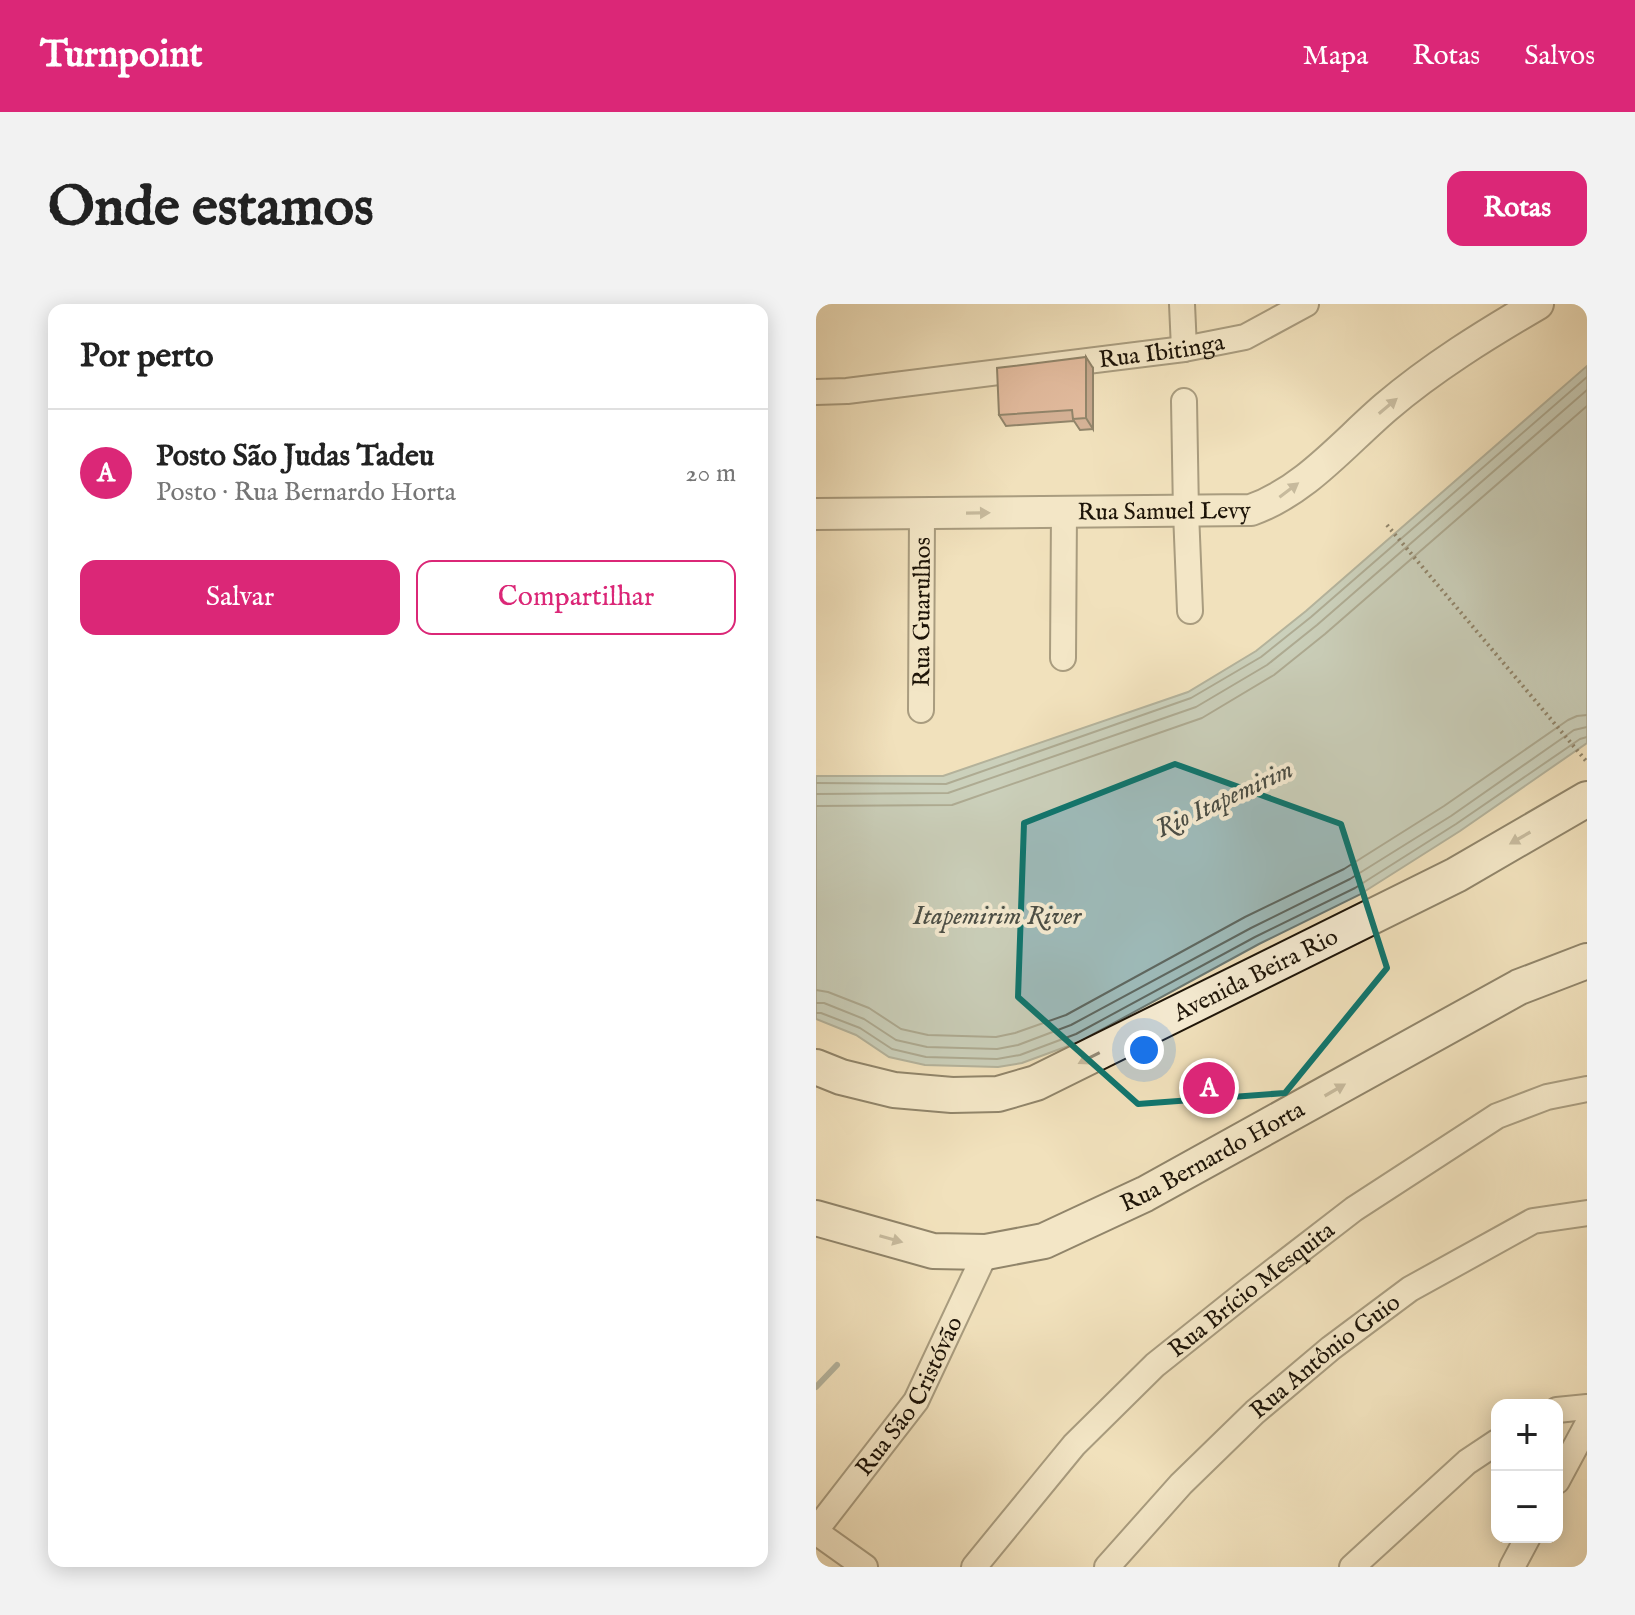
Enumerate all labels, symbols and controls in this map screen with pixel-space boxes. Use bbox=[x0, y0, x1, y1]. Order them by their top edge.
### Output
text: Turnpoint bbox=[40, 32, 203, 80]
text: Mapa bbox=[1303, 39, 1368, 74]
text: Rotas bbox=[1412, 39, 1480, 74]
text: Salvos bbox=[1524, 39, 1595, 74]
button: Rotas bbox=[1447, 171, 1587, 246]
text: Onde estamos bbox=[48, 173, 374, 244]
street label: Rua Ibitinga bbox=[1097, 327, 1228, 376]
text: Por perto bbox=[80, 335, 214, 378]
one-way arrow bbox=[1377, 398, 1397, 415]
text: Posto São Judas Tadeu bbox=[156, 438, 434, 476]
text: A bbox=[97, 457, 115, 490]
text: 20 m bbox=[685, 457, 736, 490]
text: Posto · Rua Bernardo Horta bbox=[156, 476, 456, 509]
one-way arrow bbox=[1278, 483, 1299, 499]
street label: Rua Samuel Levy bbox=[1077, 496, 1251, 529]
one-way arrow bbox=[966, 506, 991, 519]
street label: Rua Guarulhos bbox=[907, 537, 939, 687]
button: Salvar bbox=[80, 560, 400, 635]
button: Compartilhar bbox=[416, 560, 736, 635]
water label: Rio Itapemirim bbox=[1151, 753, 1299, 846]
one-way arrow bbox=[1509, 831, 1531, 845]
water label: Itapemirim River bbox=[912, 900, 1082, 933]
street label: Avenida Beira Rio bbox=[1168, 922, 1344, 1030]
your location bbox=[1124, 1030, 1164, 1070]
one-way arrow bbox=[1077, 1052, 1100, 1065]
pin: A bbox=[1183, 1058, 1235, 1118]
one-way arrow bbox=[1324, 1083, 1347, 1097]
street label: Rua Bernardo Horta bbox=[1116, 1094, 1311, 1220]
street label: Rua Brício Mesquita bbox=[1163, 1215, 1342, 1365]
one-way arrow bbox=[880, 1233, 904, 1246]
street label: Rua Antônio Guio bbox=[1244, 1287, 1407, 1427]
street label: Rua São Cristóvão bbox=[849, 1312, 971, 1483]
map controls bbox=[1491, 1399, 1563, 1543]
button: + bbox=[1491, 1399, 1563, 1471]
button: − bbox=[1491, 1471, 1563, 1543]

